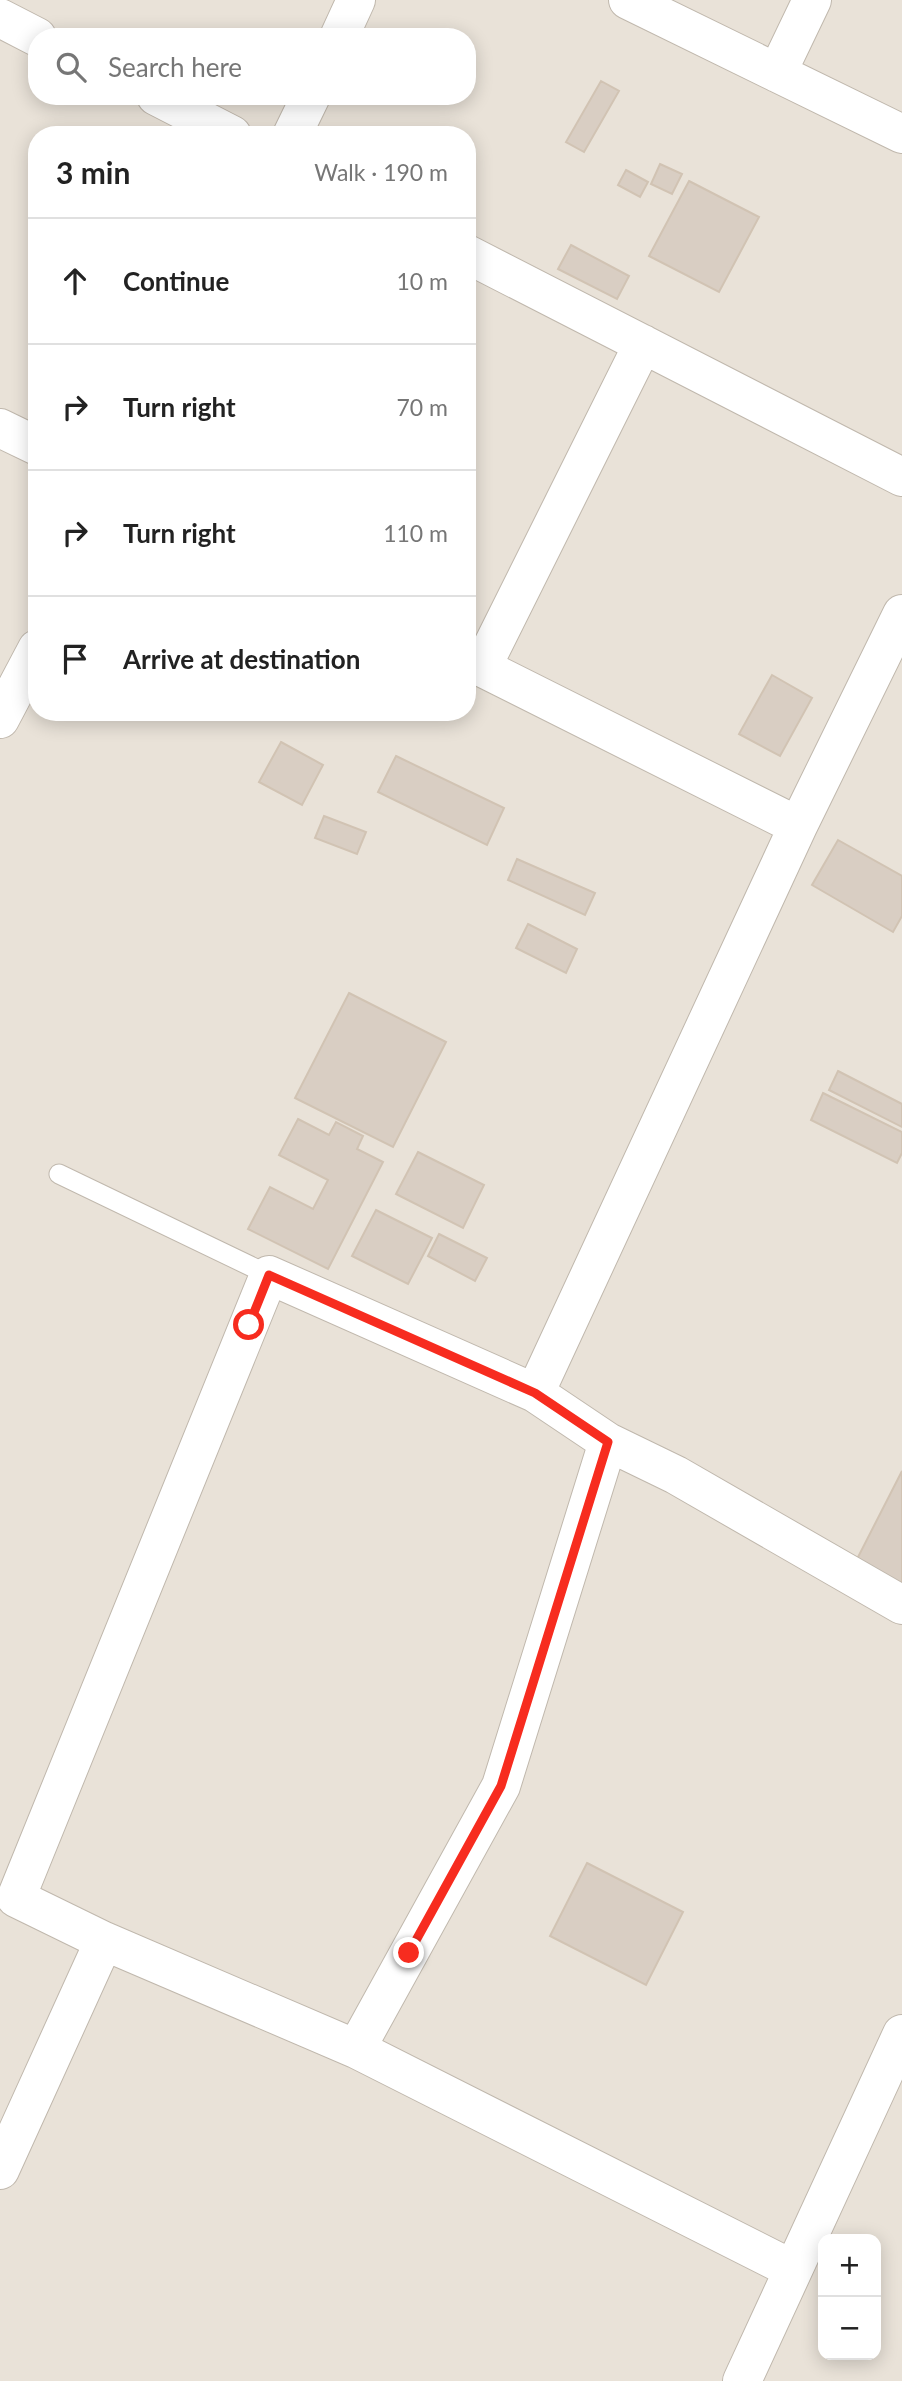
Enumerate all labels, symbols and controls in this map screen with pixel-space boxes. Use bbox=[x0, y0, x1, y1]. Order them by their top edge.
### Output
search box bbox=[28, 28, 476, 105]
icon: search bbox=[52, 48, 90, 86]
text: Search here bbox=[108, 51, 242, 83]
text: 3 min bbox=[56, 154, 130, 190]
text: Walk · 190 m bbox=[314, 158, 448, 186]
icon: ahead bbox=[56, 262, 94, 300]
text: Continue bbox=[123, 265, 229, 297]
text: 10 m bbox=[397, 267, 448, 295]
icon: right bbox=[56, 388, 94, 426]
text: Turn right bbox=[123, 391, 236, 423]
text: 70 m bbox=[397, 393, 448, 421]
icon: right bbox=[56, 514, 94, 552]
text: Turn right bbox=[123, 517, 236, 549]
text: 110 m bbox=[383, 519, 448, 547]
icon: arrive bbox=[56, 640, 94, 678]
text: Arrive at destination bbox=[123, 643, 360, 675]
route start bbox=[233, 1309, 264, 1340]
route end bbox=[393, 1937, 424, 1968]
map controls bbox=[818, 2234, 881, 2360]
button: + bbox=[818, 2234, 881, 2297]
button: − bbox=[818, 2297, 881, 2360]

